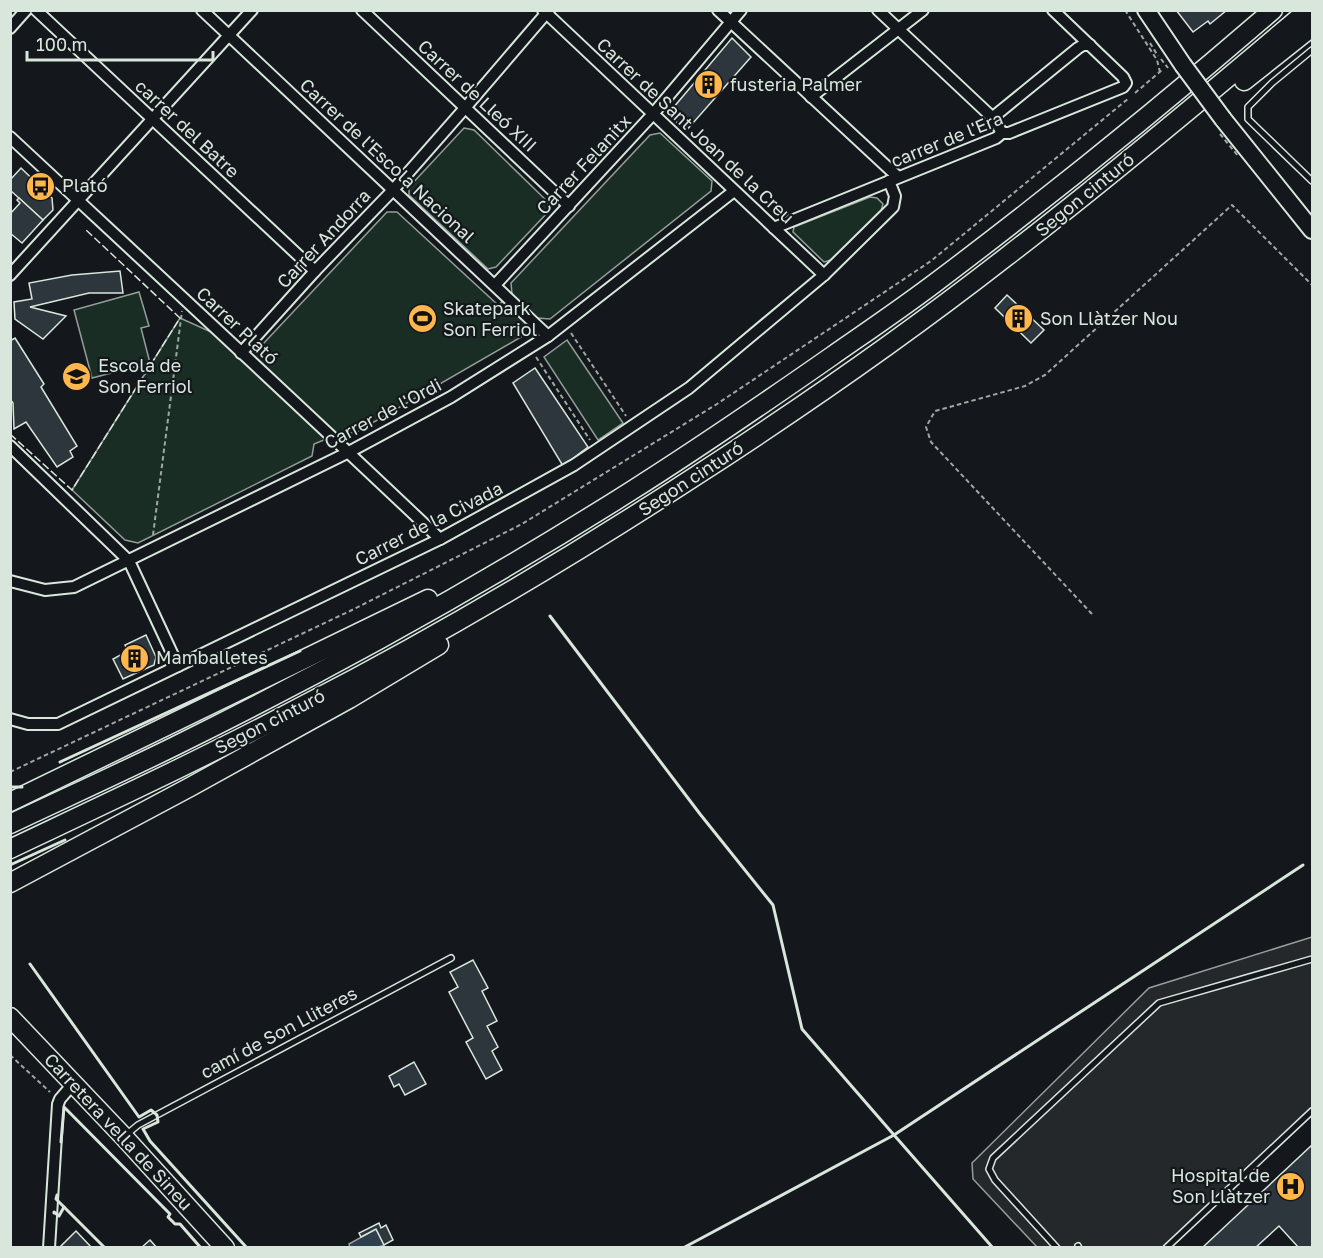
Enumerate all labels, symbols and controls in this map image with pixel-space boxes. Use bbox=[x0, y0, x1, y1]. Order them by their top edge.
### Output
scale bar bbox=[27, 24, 213, 62]
text: 100 m bbox=[36, 33, 87, 55]
street label: Carrer de Sant Joan de la Creu bbox=[592, 33, 799, 228]
street label: Carrer de Lleó XIII bbox=[414, 35, 542, 156]
building icon: fusteria Palmer bbox=[693, 69, 725, 101]
street label: Carrer de l'Escola Nacional bbox=[296, 73, 480, 247]
place label: fusteria Palmer bbox=[730, 73, 862, 95]
street label: carrer del Batre bbox=[131, 74, 244, 182]
street label: carrer de l'Era bbox=[887, 107, 1006, 172]
street label: Carrer Felanitx bbox=[531, 110, 635, 219]
street label: Segon cinturó bbox=[1031, 148, 1138, 241]
bus stop icon: Plató bbox=[25, 170, 57, 202]
place label: Plató bbox=[62, 174, 108, 196]
street label: Carrer Andorra bbox=[272, 184, 375, 292]
street label: Carrer Plató bbox=[192, 282, 283, 369]
place label: Skatepark Son Ferriol bbox=[443, 297, 538, 340]
sports icon: Skatepark Son Ferriol bbox=[406, 303, 438, 335]
building icon: Son Llàtzer Nou bbox=[1003, 303, 1035, 335]
place label: Son Llàtzer Nou bbox=[1040, 307, 1178, 329]
place label: Escola de Son Ferriol bbox=[98, 354, 193, 397]
school or university icon: Escola de Son Ferriol bbox=[61, 360, 93, 392]
street label: Carrer de l'Ordi bbox=[320, 373, 445, 453]
street label: Segon cinturó bbox=[634, 436, 747, 520]
street label: Carrer de la Civada bbox=[351, 476, 506, 570]
building icon: Mamballetes bbox=[119, 642, 151, 674]
place label: Mamballetes bbox=[156, 646, 268, 668]
street label: Segon cinturó bbox=[211, 684, 328, 758]
street label: camí de Son Lliteres bbox=[196, 981, 361, 1083]
street label: Carretera vella de Sineu bbox=[40, 1048, 197, 1215]
place label: Hospital de Son Llàtzer bbox=[1171, 1164, 1270, 1207]
hospital icon: Hospital de Son Llàtzer bbox=[1275, 1170, 1307, 1202]

